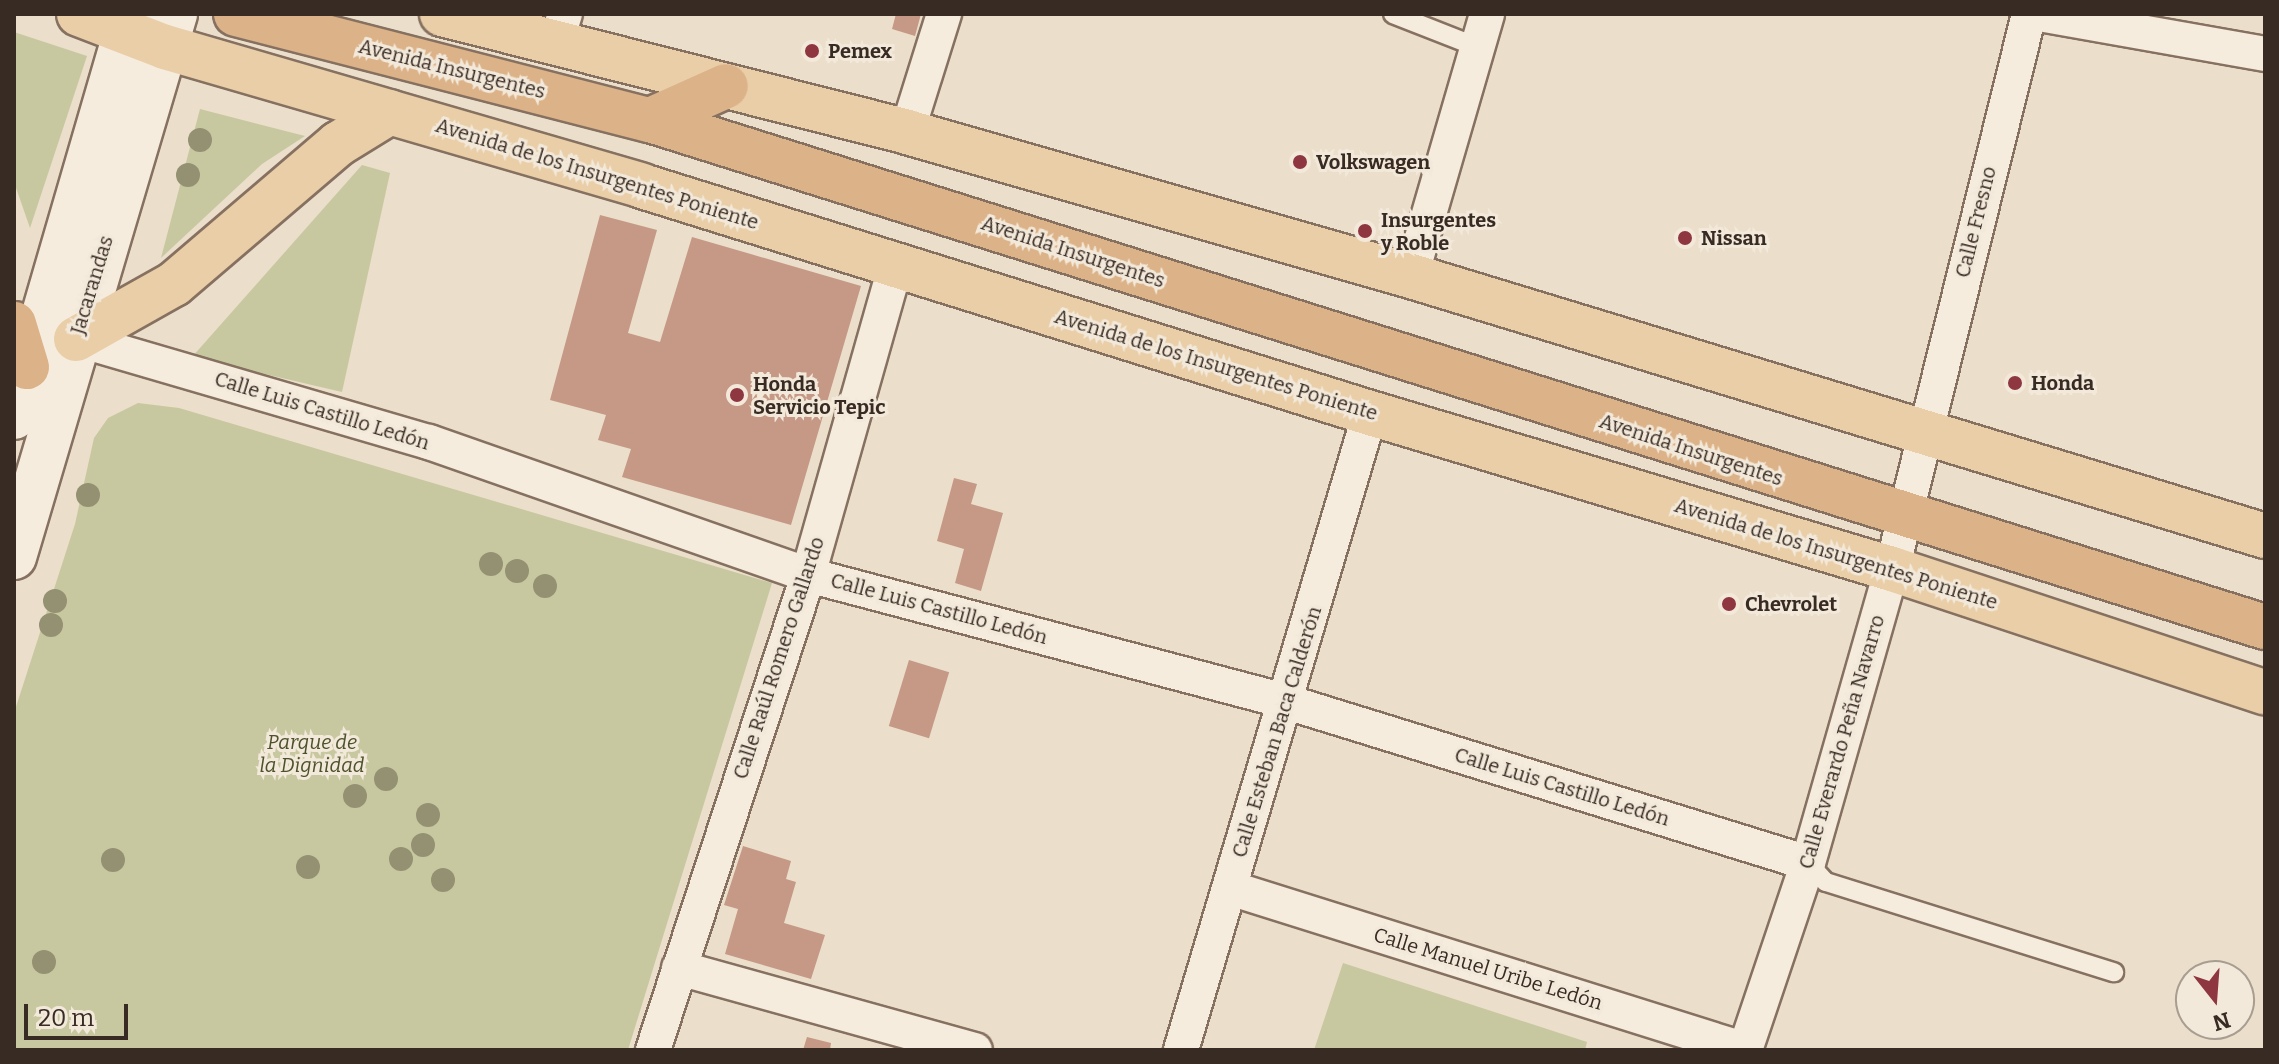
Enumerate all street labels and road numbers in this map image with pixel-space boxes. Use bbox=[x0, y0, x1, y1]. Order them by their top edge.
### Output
street label: Avenida Insurgentes bbox=[356, 34, 548, 104]
street label: Avenida de los Insurgentes Poniente bbox=[433, 113, 761, 235]
street label: Calle Fresno bbox=[1951, 164, 2001, 280]
street label: Avenida Insurgentes bbox=[978, 211, 1168, 293]
street label: Jacarandas bbox=[66, 233, 118, 337]
street label: Avenida de los Insurgentes Poniente bbox=[1052, 304, 1380, 426]
street label: Calle Luis Castillo Ledón bbox=[212, 367, 432, 455]
street label: Avenida Insurgentes bbox=[1596, 409, 1786, 491]
street label: Avenida de los Insurgentes Poniente bbox=[1672, 493, 2000, 615]
street label: Calle Raúl Romero Gallardo bbox=[728, 534, 830, 782]
street label: Calle Luis Castillo Ledón bbox=[828, 568, 1050, 650]
street label: Calle Esteban Baca Calderón bbox=[1227, 604, 1327, 860]
street label: Calle Everardo Peña Navarro bbox=[1794, 612, 1890, 872]
street label: Calle Luis Castillo Ledón bbox=[1452, 743, 1672, 831]
street label: Calle Manuel Uribe Ledón bbox=[1371, 923, 1605, 1015]

